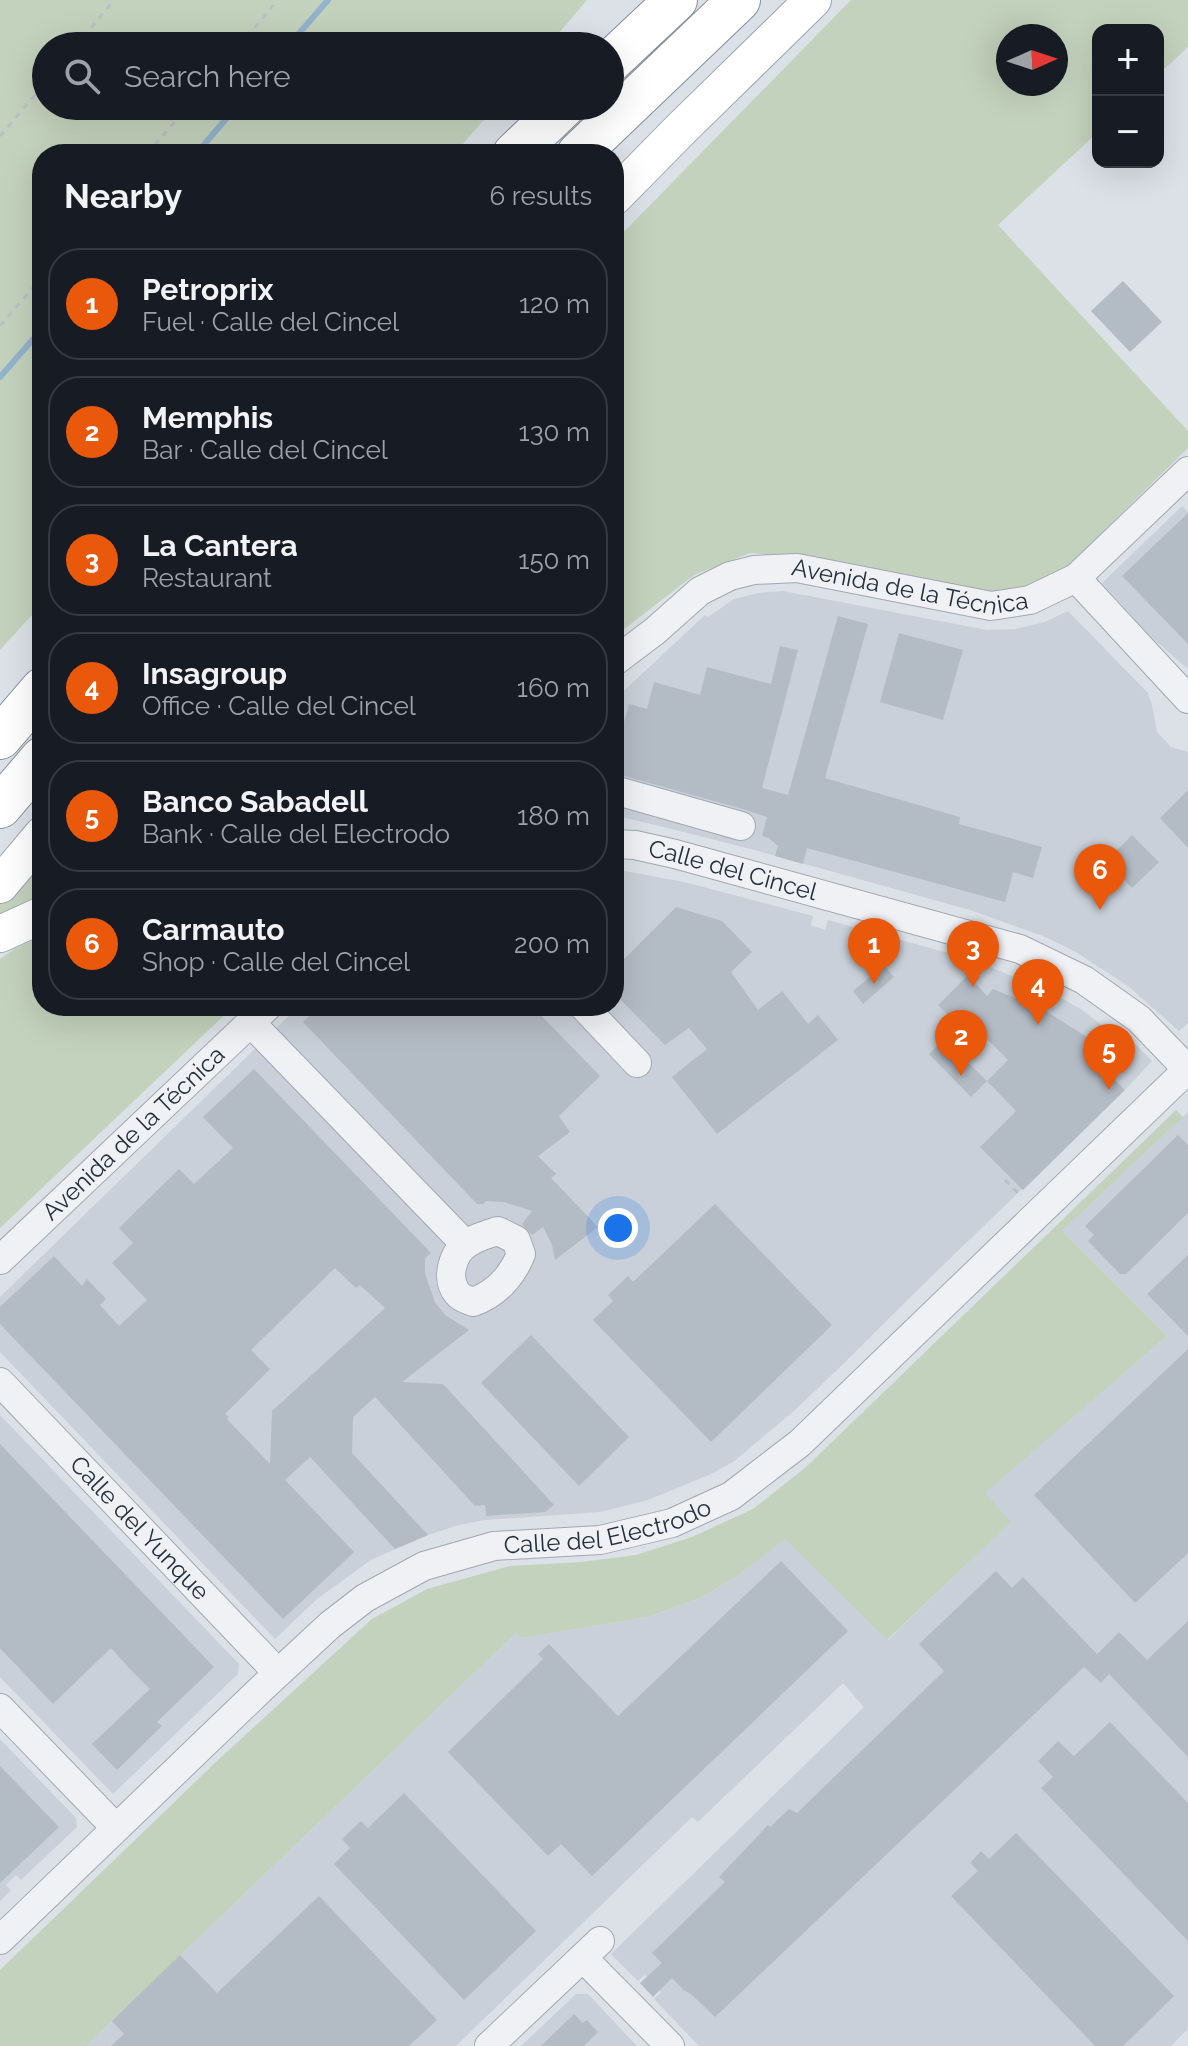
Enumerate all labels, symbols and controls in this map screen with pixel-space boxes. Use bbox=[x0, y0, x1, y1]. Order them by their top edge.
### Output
north arrow bbox=[996, 24, 1068, 96]
map controls bbox=[1092, 24, 1164, 168]
button: + bbox=[1092, 24, 1164, 96]
search box bbox=[32, 32, 624, 120]
icon: search bbox=[60, 54, 104, 98]
text: Search here bbox=[124, 59, 291, 94]
button: − bbox=[1092, 96, 1164, 168]
text: Nearby bbox=[64, 176, 182, 216]
text: 6 results bbox=[489, 181, 592, 211]
text: Petroprix bbox=[142, 272, 274, 307]
text: 1 bbox=[86, 289, 98, 319]
text: 120 m bbox=[519, 289, 590, 319]
text: Fuel · Calle del Cincel bbox=[142, 307, 399, 337]
text: Memphis bbox=[142, 400, 273, 435]
text: 2 bbox=[85, 417, 99, 447]
text: 130 m bbox=[519, 417, 590, 447]
text: Bar · Calle del Cincel bbox=[142, 435, 388, 465]
text: La Cantera bbox=[142, 528, 298, 563]
text: 3 bbox=[85, 545, 99, 575]
text: 150 m bbox=[518, 545, 590, 575]
street label: Avenida de la Técnica bbox=[789, 552, 1030, 621]
text: Restaurant bbox=[142, 563, 272, 593]
text: Insagroup bbox=[142, 656, 287, 691]
text: 4 bbox=[85, 673, 99, 703]
text: 160 m bbox=[517, 673, 590, 703]
text: Office · Calle del Cincel bbox=[142, 691, 416, 721]
text: Banco Sabadell bbox=[142, 784, 368, 819]
text: 5 bbox=[85, 801, 99, 831]
text: 180 m bbox=[517, 801, 590, 831]
text: Bank · Calle del Electrodo bbox=[142, 819, 450, 849]
street label: Calle del Cincel bbox=[646, 834, 821, 907]
pin: 6 bbox=[1074, 844, 1126, 910]
text: Carmauto bbox=[142, 912, 285, 947]
pin: 1 bbox=[848, 918, 900, 984]
pin: 3 bbox=[947, 921, 999, 987]
text: 6 bbox=[84, 929, 100, 959]
text: 200 m bbox=[514, 929, 590, 959]
text: Shop · Calle del Cincel bbox=[142, 947, 410, 977]
pin: 4 bbox=[1012, 959, 1064, 1025]
pin: 2 bbox=[935, 1010, 987, 1076]
pin: 5 bbox=[1083, 1024, 1135, 1090]
street label: Avenida de la Técnica bbox=[36, 1040, 230, 1226]
your location bbox=[598, 1208, 638, 1248]
street label: Calle del Yunque bbox=[64, 1450, 216, 1606]
street label: Calle del Electrodo bbox=[503, 1492, 715, 1559]

